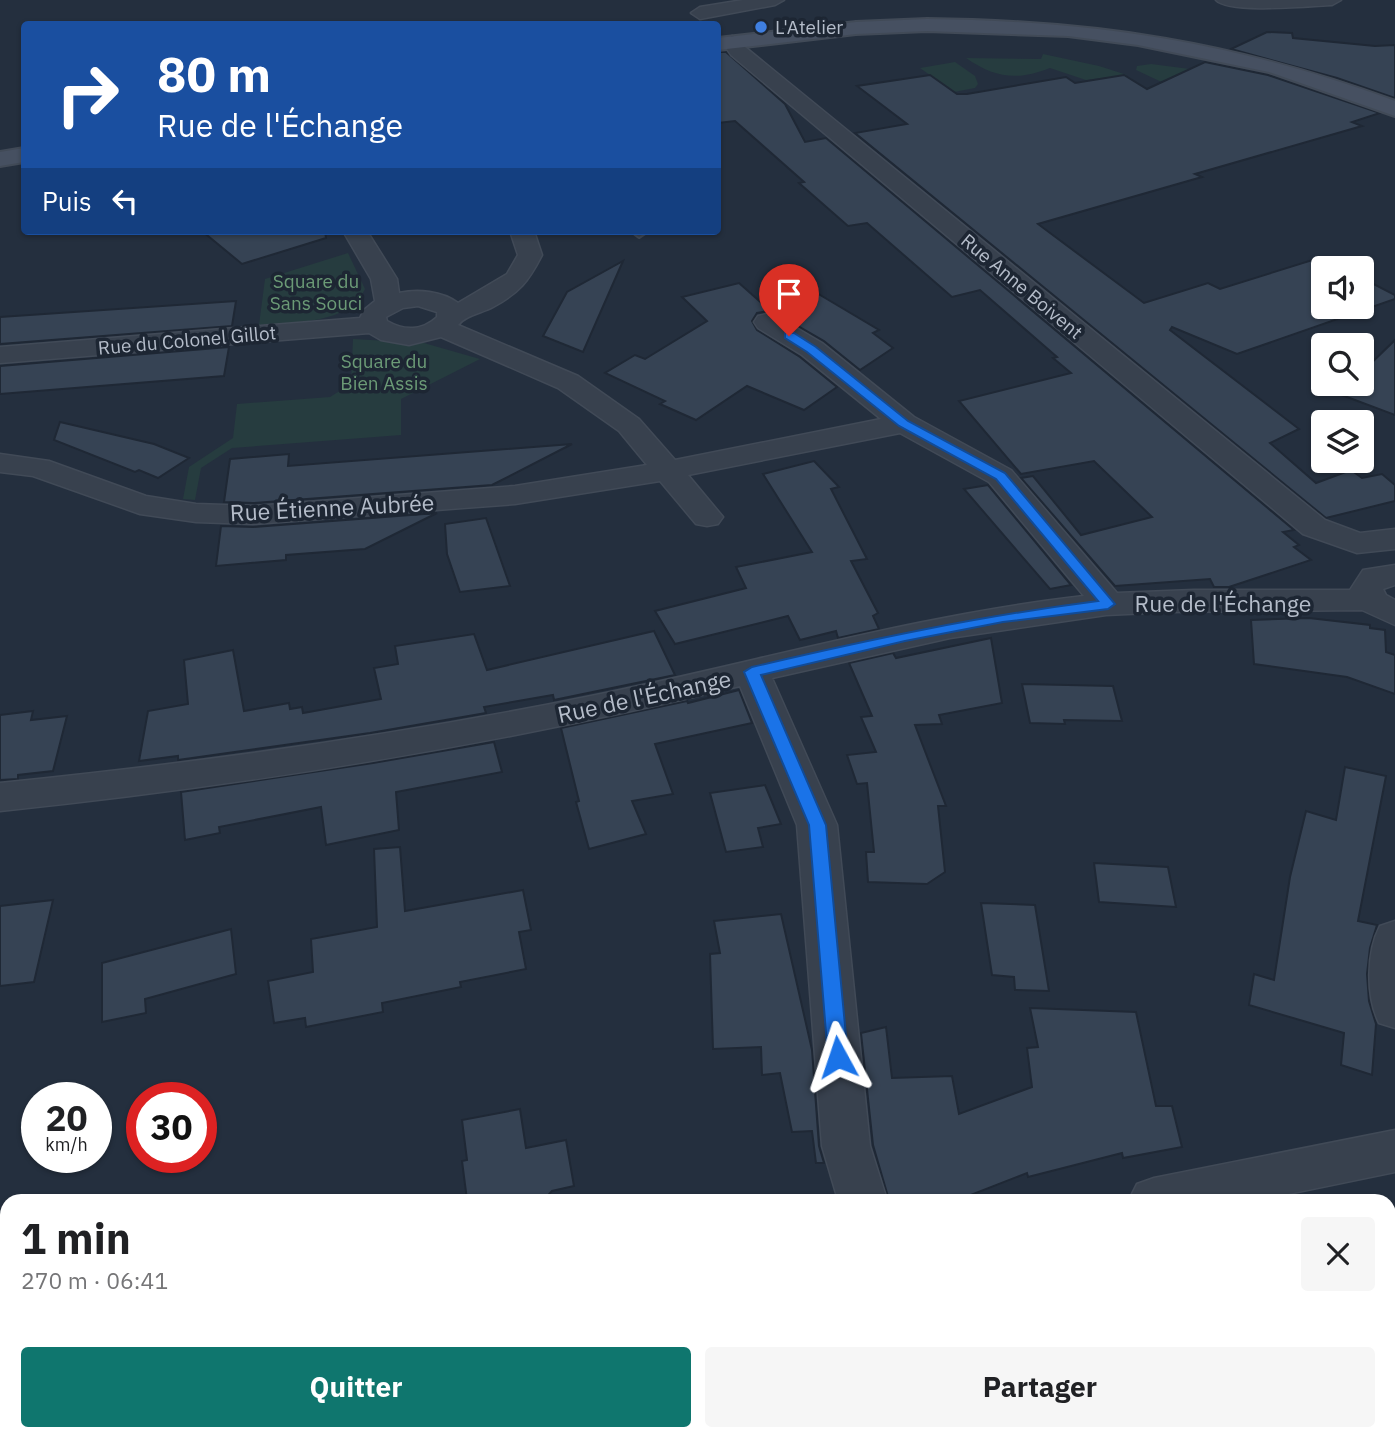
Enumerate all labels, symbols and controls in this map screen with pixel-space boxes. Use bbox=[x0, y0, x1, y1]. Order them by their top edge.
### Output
place label: L'Atelier bbox=[775, 15, 843, 39]
marker: L'Atelier bbox=[753, 19, 769, 35]
text: 80 m bbox=[157, 42, 271, 105]
icon: right bbox=[42, 49, 133, 140]
text: Rue de l'Échange bbox=[157, 104, 403, 146]
icon: left bbox=[106, 182, 144, 220]
text: Puis bbox=[42, 184, 92, 218]
street label: Rue Anne Boivent bbox=[956, 228, 1088, 344]
map controls bbox=[1311, 256, 1374, 473]
button: sound bbox=[1311, 256, 1374, 319]
pin bbox=[759, 264, 819, 336]
park label: Square du Sans Souci bbox=[270, 269, 362, 315]
icon: arrive bbox=[770, 275, 808, 313]
street label: Rue du Colonel Gillot bbox=[97, 320, 277, 360]
button: search bbox=[1311, 333, 1374, 396]
park label: Square du Bien Assis bbox=[340, 349, 428, 395]
button: layers bbox=[1311, 410, 1374, 473]
street label: Rue Étienne Aubrée bbox=[229, 487, 435, 527]
street label: Rue de l'Échange bbox=[1135, 588, 1311, 618]
street label: Rue de l'Échange bbox=[554, 663, 734, 729]
position arrow bbox=[801, 1020, 875, 1094]
speed limit sign: 30 bbox=[126, 1082, 217, 1173]
text: 20 bbox=[45, 1095, 88, 1141]
text: km/h bbox=[45, 1133, 88, 1156]
text: 1 min bbox=[21, 1211, 131, 1266]
button: close bbox=[1301, 1217, 1375, 1291]
text: 270 m · 06:41 bbox=[21, 1265, 168, 1295]
button: Quitter bbox=[21, 1347, 691, 1427]
button: Partager bbox=[705, 1347, 1375, 1427]

